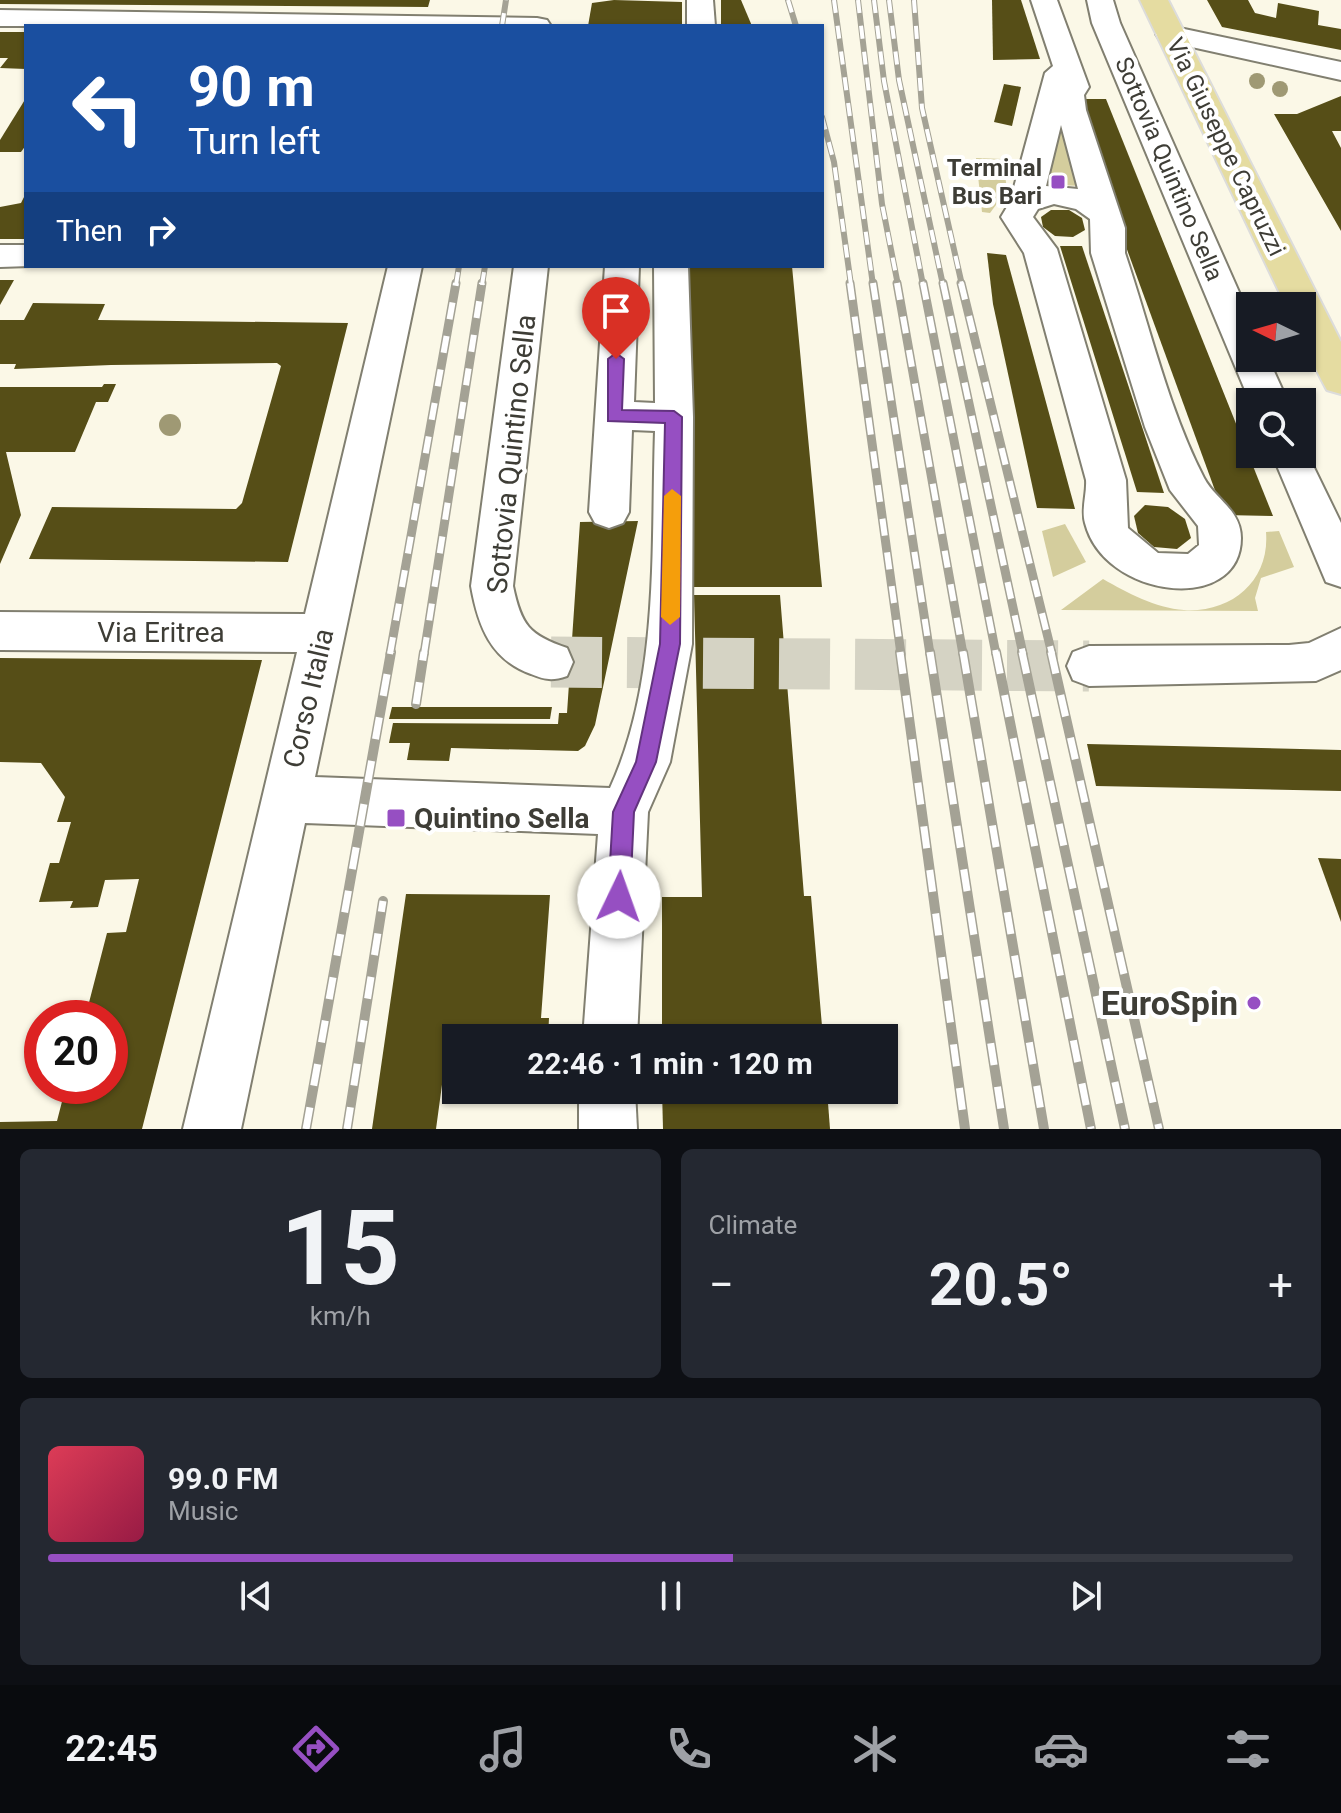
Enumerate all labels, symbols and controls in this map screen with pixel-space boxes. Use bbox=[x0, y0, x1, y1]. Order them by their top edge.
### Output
street label: Via Giuseppe Capruzzi bbox=[1161, 33, 1291, 261]
street label: Sottovia Quintino Sella bbox=[1109, 53, 1229, 285]
text: 90 m bbox=[188, 54, 315, 120]
icon: left bbox=[56, 56, 160, 160]
text: Turn left bbox=[188, 121, 321, 163]
place label: Terminal Bus Bari bbox=[947, 154, 1042, 210]
marker: Terminal Bus Bari bbox=[1049, 173, 1067, 191]
icon: right bbox=[139, 208, 183, 252]
text: Then bbox=[56, 213, 123, 248]
pin bbox=[582, 277, 650, 359]
icon: arrive bbox=[594, 289, 638, 333]
north arrow bbox=[1236, 292, 1316, 372]
map controls bbox=[1236, 292, 1316, 468]
street label: Sottovia Quintino Sella bbox=[480, 313, 543, 595]
button: search bbox=[1236, 388, 1316, 468]
street label: Via Eritrea bbox=[97, 616, 225, 649]
street label: Corso Italia bbox=[276, 625, 341, 771]
place label: Quintino Sella bbox=[414, 802, 590, 835]
marker: Quintino Sella bbox=[385, 807, 407, 829]
position arrow bbox=[577, 855, 661, 939]
place label: EuroSpin bbox=[1101, 983, 1238, 1023]
marker: EuroSpin bbox=[1245, 994, 1263, 1012]
speed limit sign: 20 bbox=[24, 1000, 128, 1104]
text: 22:46 · 1 min · 120 m bbox=[527, 1046, 813, 1081]
text: 15 bbox=[281, 1188, 400, 1309]
text: Climate bbox=[709, 1210, 797, 1240]
text: 20.5° bbox=[929, 1249, 1073, 1320]
text: − bbox=[709, 1259, 734, 1311]
text: + bbox=[1268, 1259, 1293, 1311]
text: km/h bbox=[310, 1301, 371, 1331]
text: 99.0 FM bbox=[168, 1461, 279, 1496]
text: Music bbox=[168, 1496, 238, 1526]
icon: previous bbox=[234, 1574, 278, 1618]
icon: pause bbox=[649, 1574, 693, 1618]
icon: next bbox=[1064, 1574, 1108, 1618]
icon: directions bbox=[288, 1721, 344, 1777]
icon: music bbox=[475, 1721, 531, 1777]
icon: phone bbox=[661, 1721, 717, 1777]
icon: climate bbox=[847, 1721, 903, 1777]
icon: car bbox=[1033, 1721, 1089, 1777]
icon: filters bbox=[1220, 1721, 1276, 1777]
text: 22:45 bbox=[65, 1728, 158, 1770]

